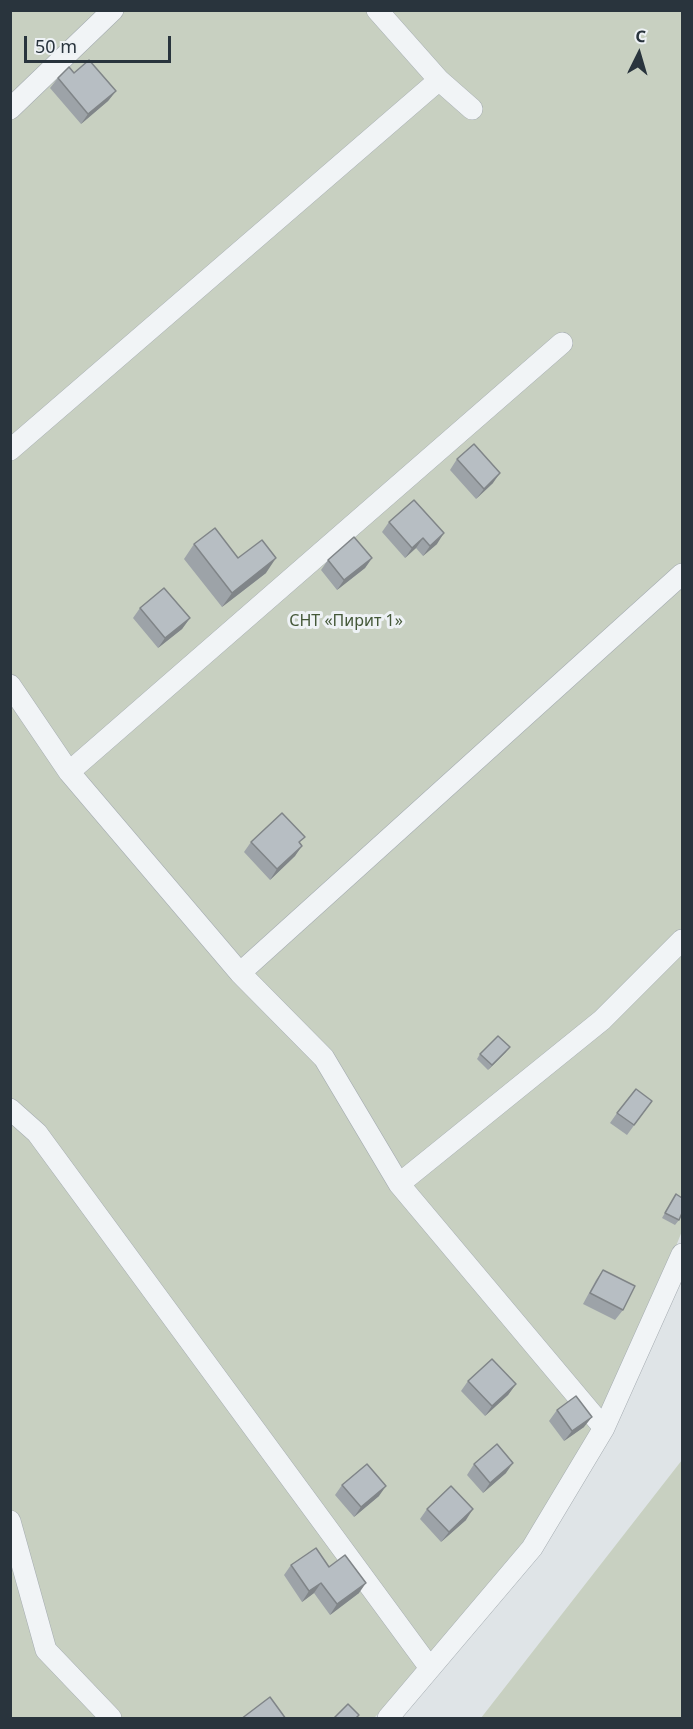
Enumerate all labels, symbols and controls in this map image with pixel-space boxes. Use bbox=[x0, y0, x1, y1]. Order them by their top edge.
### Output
scale bar bbox=[27, 24, 174, 62]
north arrow bbox=[609, 24, 669, 84]
text: С bbox=[634, 25, 647, 47]
text: 50 m bbox=[35, 34, 77, 58]
park label: СНТ «Пирит 1» bbox=[289, 611, 403, 631]

